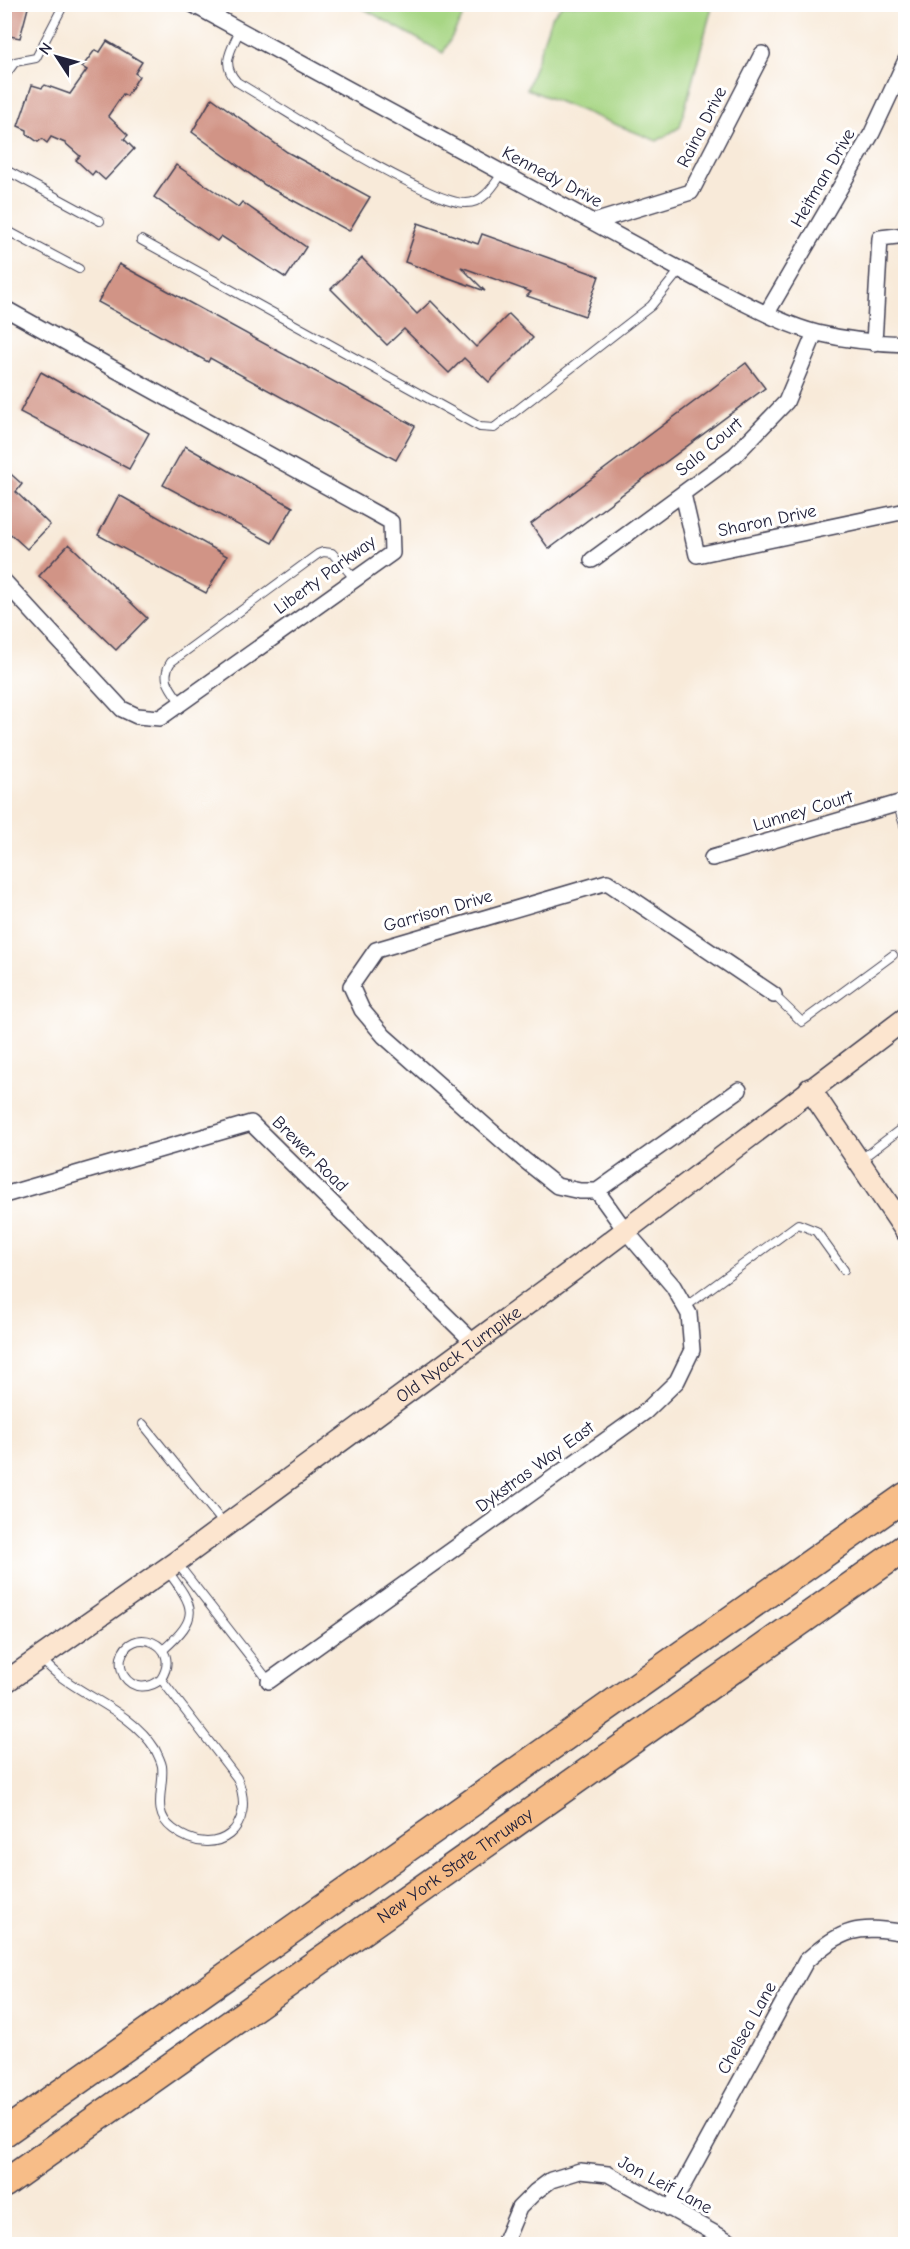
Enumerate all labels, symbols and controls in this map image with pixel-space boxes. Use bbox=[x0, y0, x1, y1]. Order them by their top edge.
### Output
north arrow bbox=[27, 27, 87, 87]
text: N bbox=[35, 39, 56, 58]
street label: Raina Drive bbox=[673, 83, 731, 171]
street label: Heitman Drive bbox=[786, 125, 860, 231]
street label: Kennedy Drive bbox=[498, 142, 606, 212]
street label: Sala Court bbox=[671, 413, 747, 481]
street label: Sharon Drive bbox=[716, 500, 818, 542]
street label: Liberty Parkway bbox=[270, 531, 381, 619]
street label: Lunney Court bbox=[751, 786, 856, 836]
street label: Garrison Drive bbox=[381, 885, 495, 937]
street label: Brewer Road bbox=[268, 1112, 352, 1196]
street label: Old Nyack Turnpike bbox=[392, 1301, 525, 1407]
street label: Dykstras Way East bbox=[472, 1417, 599, 1517]
street label: New York State Thruway bbox=[373, 1803, 537, 1928]
street label: Chelsea Lane bbox=[713, 1978, 781, 2078]
street label: Jon Leif Lane bbox=[614, 2151, 716, 2219]

